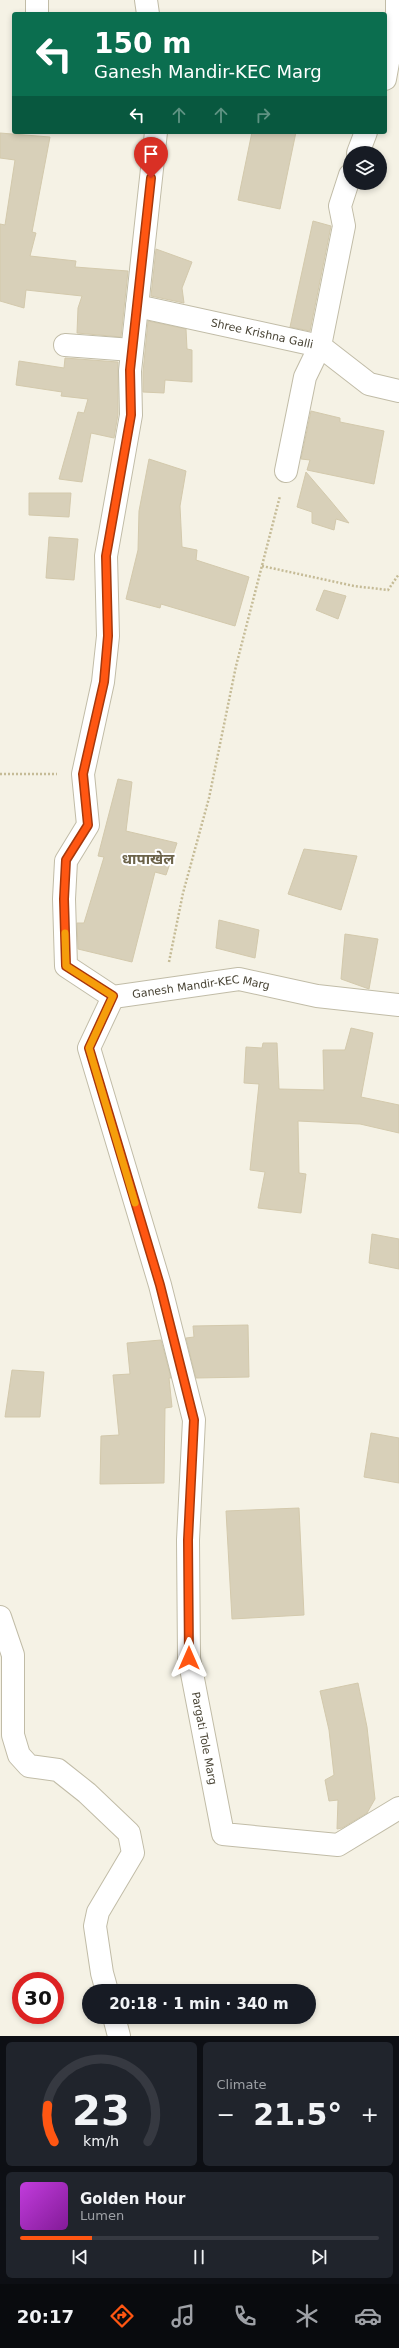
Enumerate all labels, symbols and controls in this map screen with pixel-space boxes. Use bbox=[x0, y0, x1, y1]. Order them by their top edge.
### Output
text: 150 m bbox=[94, 27, 191, 60]
icon: left bbox=[28, 28, 80, 80]
text: Ganesh Mandir-KEC Marg bbox=[94, 61, 322, 82]
icon: left bbox=[126, 104, 148, 126]
icon: ahead bbox=[168, 104, 190, 126]
icon: ahead bbox=[210, 104, 232, 126]
icon: right bbox=[252, 104, 274, 126]
pin bbox=[134, 137, 168, 178]
icon: arrive bbox=[140, 143, 162, 165]
map controls bbox=[343, 146, 387, 190]
button: layers bbox=[343, 146, 387, 190]
street label: Shree Krishna Galli bbox=[210, 316, 315, 351]
district label: धापाखेल bbox=[122, 850, 175, 868]
street label: Ganesh Mandir-KEC Marg bbox=[131, 972, 271, 1001]
position arrow bbox=[168, 1637, 210, 1679]
street label: Pargati Tole Marg bbox=[189, 1691, 220, 1786]
speed limit sign: 30 bbox=[12, 1972, 64, 2024]
text: 20:18 · 1 min · 340 m bbox=[109, 1995, 289, 2013]
text: Climate bbox=[217, 2077, 267, 2092]
text: 23 bbox=[72, 2086, 130, 2135]
text: 21.5° bbox=[253, 2097, 342, 2132]
text: − bbox=[217, 2102, 235, 2127]
text: + bbox=[361, 2102, 379, 2127]
text: km/h bbox=[83, 2133, 119, 2149]
text: Golden Hour bbox=[80, 2190, 186, 2208]
text: Lumen bbox=[80, 2208, 124, 2223]
icon: previous bbox=[69, 2246, 91, 2268]
icon: pause bbox=[188, 2246, 210, 2268]
icon: next bbox=[308, 2246, 330, 2268]
icon: directions bbox=[108, 2302, 136, 2330]
icon: music bbox=[169, 2302, 197, 2330]
icon: phone bbox=[231, 2302, 259, 2330]
icon: climate bbox=[293, 2302, 321, 2330]
icon: car bbox=[354, 2302, 382, 2330]
text: 20:17 bbox=[17, 2306, 74, 2327]

